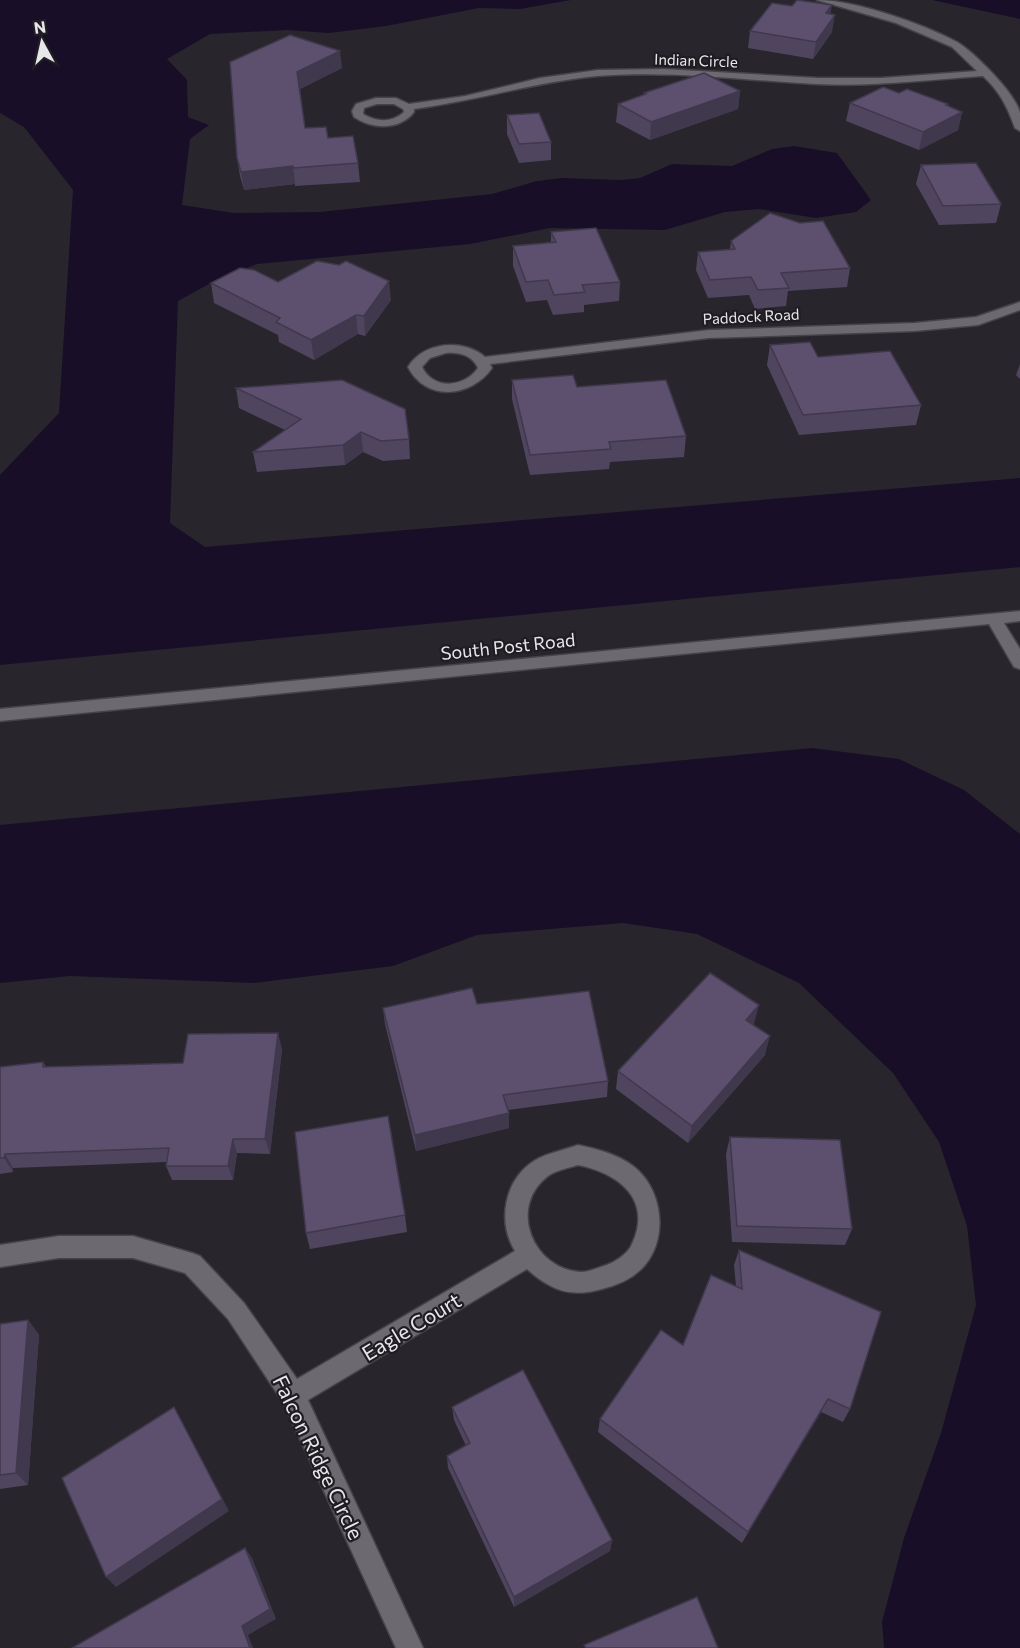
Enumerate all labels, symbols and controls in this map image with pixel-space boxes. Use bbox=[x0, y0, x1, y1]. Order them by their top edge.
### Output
north arrow bbox=[12, 12, 72, 72]
text: N bbox=[33, 16, 47, 37]
street label: Indian Circle bbox=[654, 50, 738, 70]
street label: Paddock Road bbox=[702, 304, 800, 328]
street label: South Post Road bbox=[440, 628, 576, 664]
street label: Eagle Court bbox=[357, 1287, 465, 1365]
street label: Falcon Ridge Circle bbox=[268, 1371, 370, 1543]

